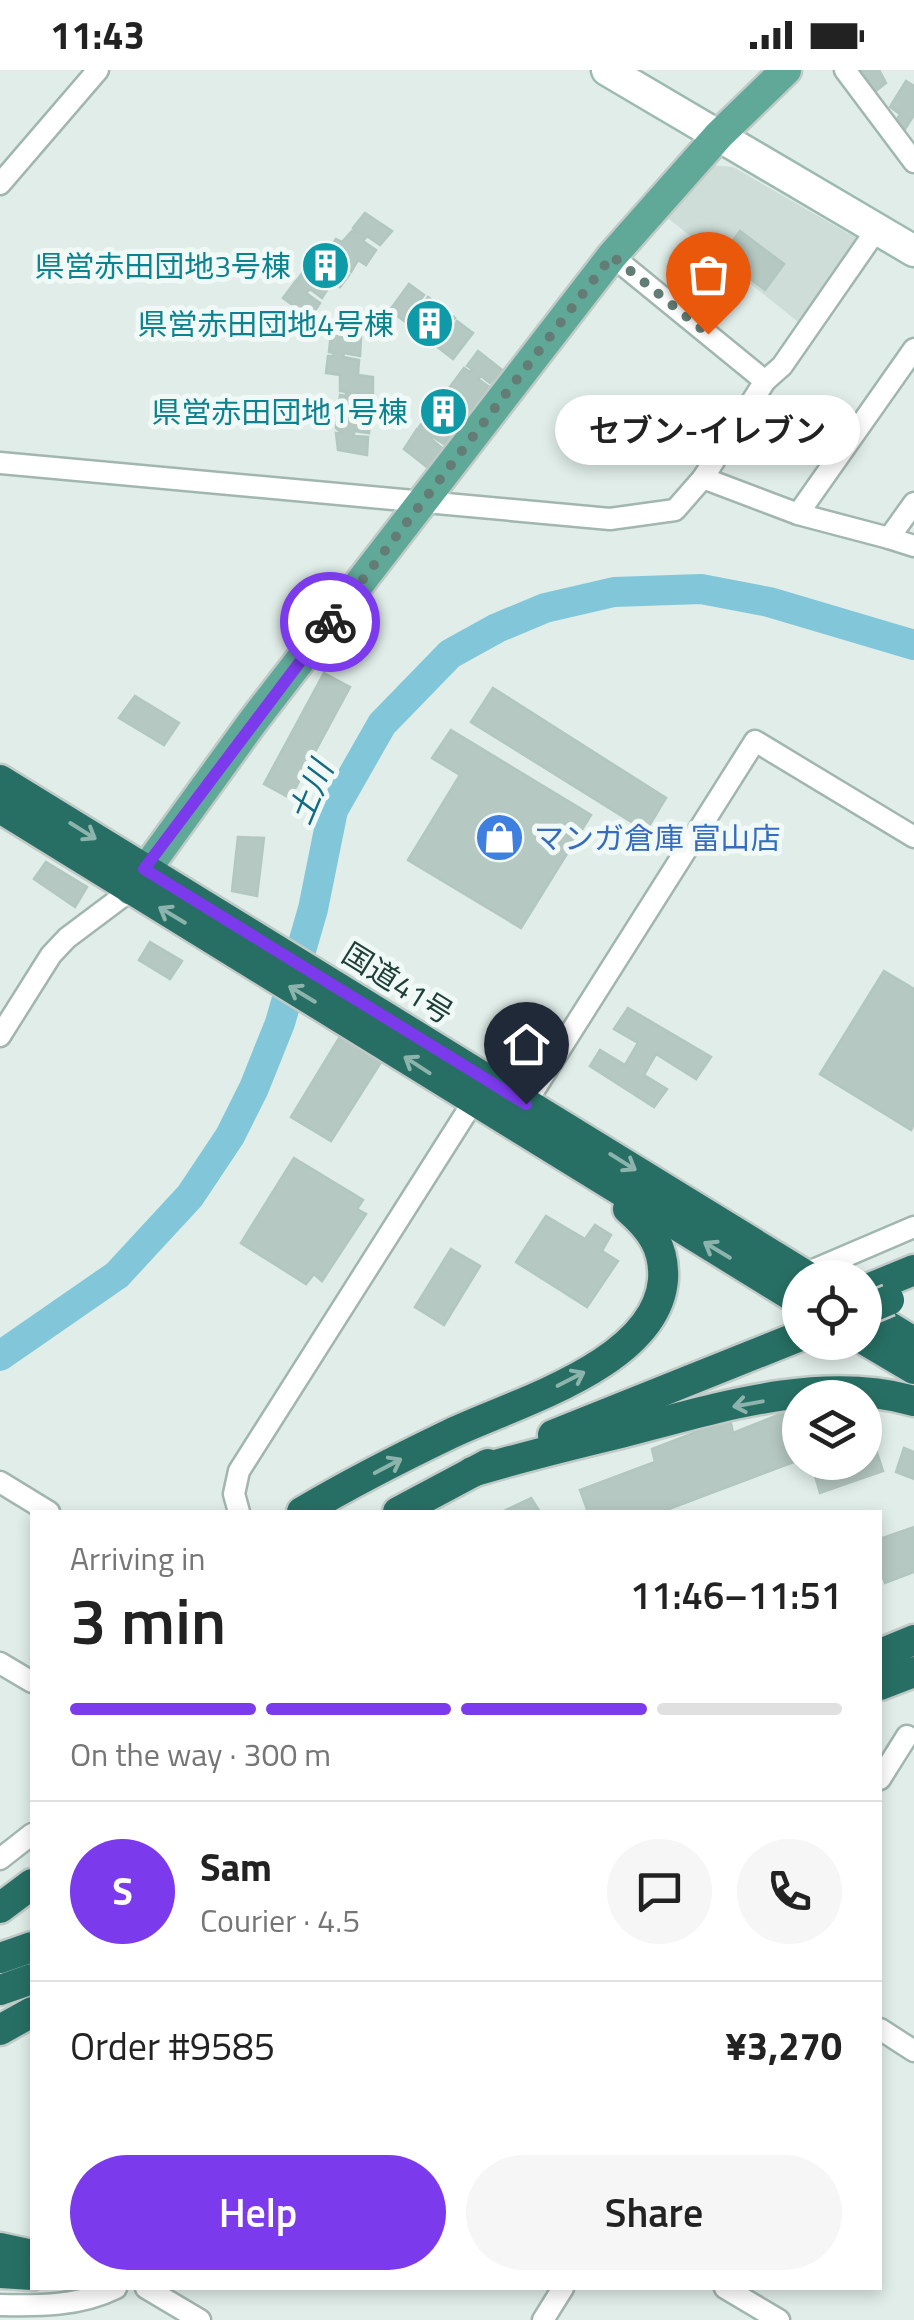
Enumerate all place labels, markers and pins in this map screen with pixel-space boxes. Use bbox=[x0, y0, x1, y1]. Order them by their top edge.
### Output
pin bbox=[666, 232, 751, 335]
building icon: 県営赤田団地3号棟 bbox=[300, 240, 352, 292]
place label: 県営赤田団地3号棟 bbox=[34, 243, 291, 289]
building icon: 県営赤田団地4号棟 bbox=[403, 298, 455, 350]
place label: 県営赤田団地4号棟 bbox=[137, 301, 394, 347]
building icon: 県営赤田団地1号棟 bbox=[417, 386, 469, 438]
place label: 県営赤田団地1号棟 bbox=[151, 389, 408, 435]
callout: セブン-イレブン bbox=[556, 394, 860, 464]
shop icon: マンガ倉庫 富山店 bbox=[473, 812, 525, 864]
place label: マンガ倉庫 富山店 bbox=[534, 815, 781, 861]
pin bbox=[484, 1002, 569, 1105]

